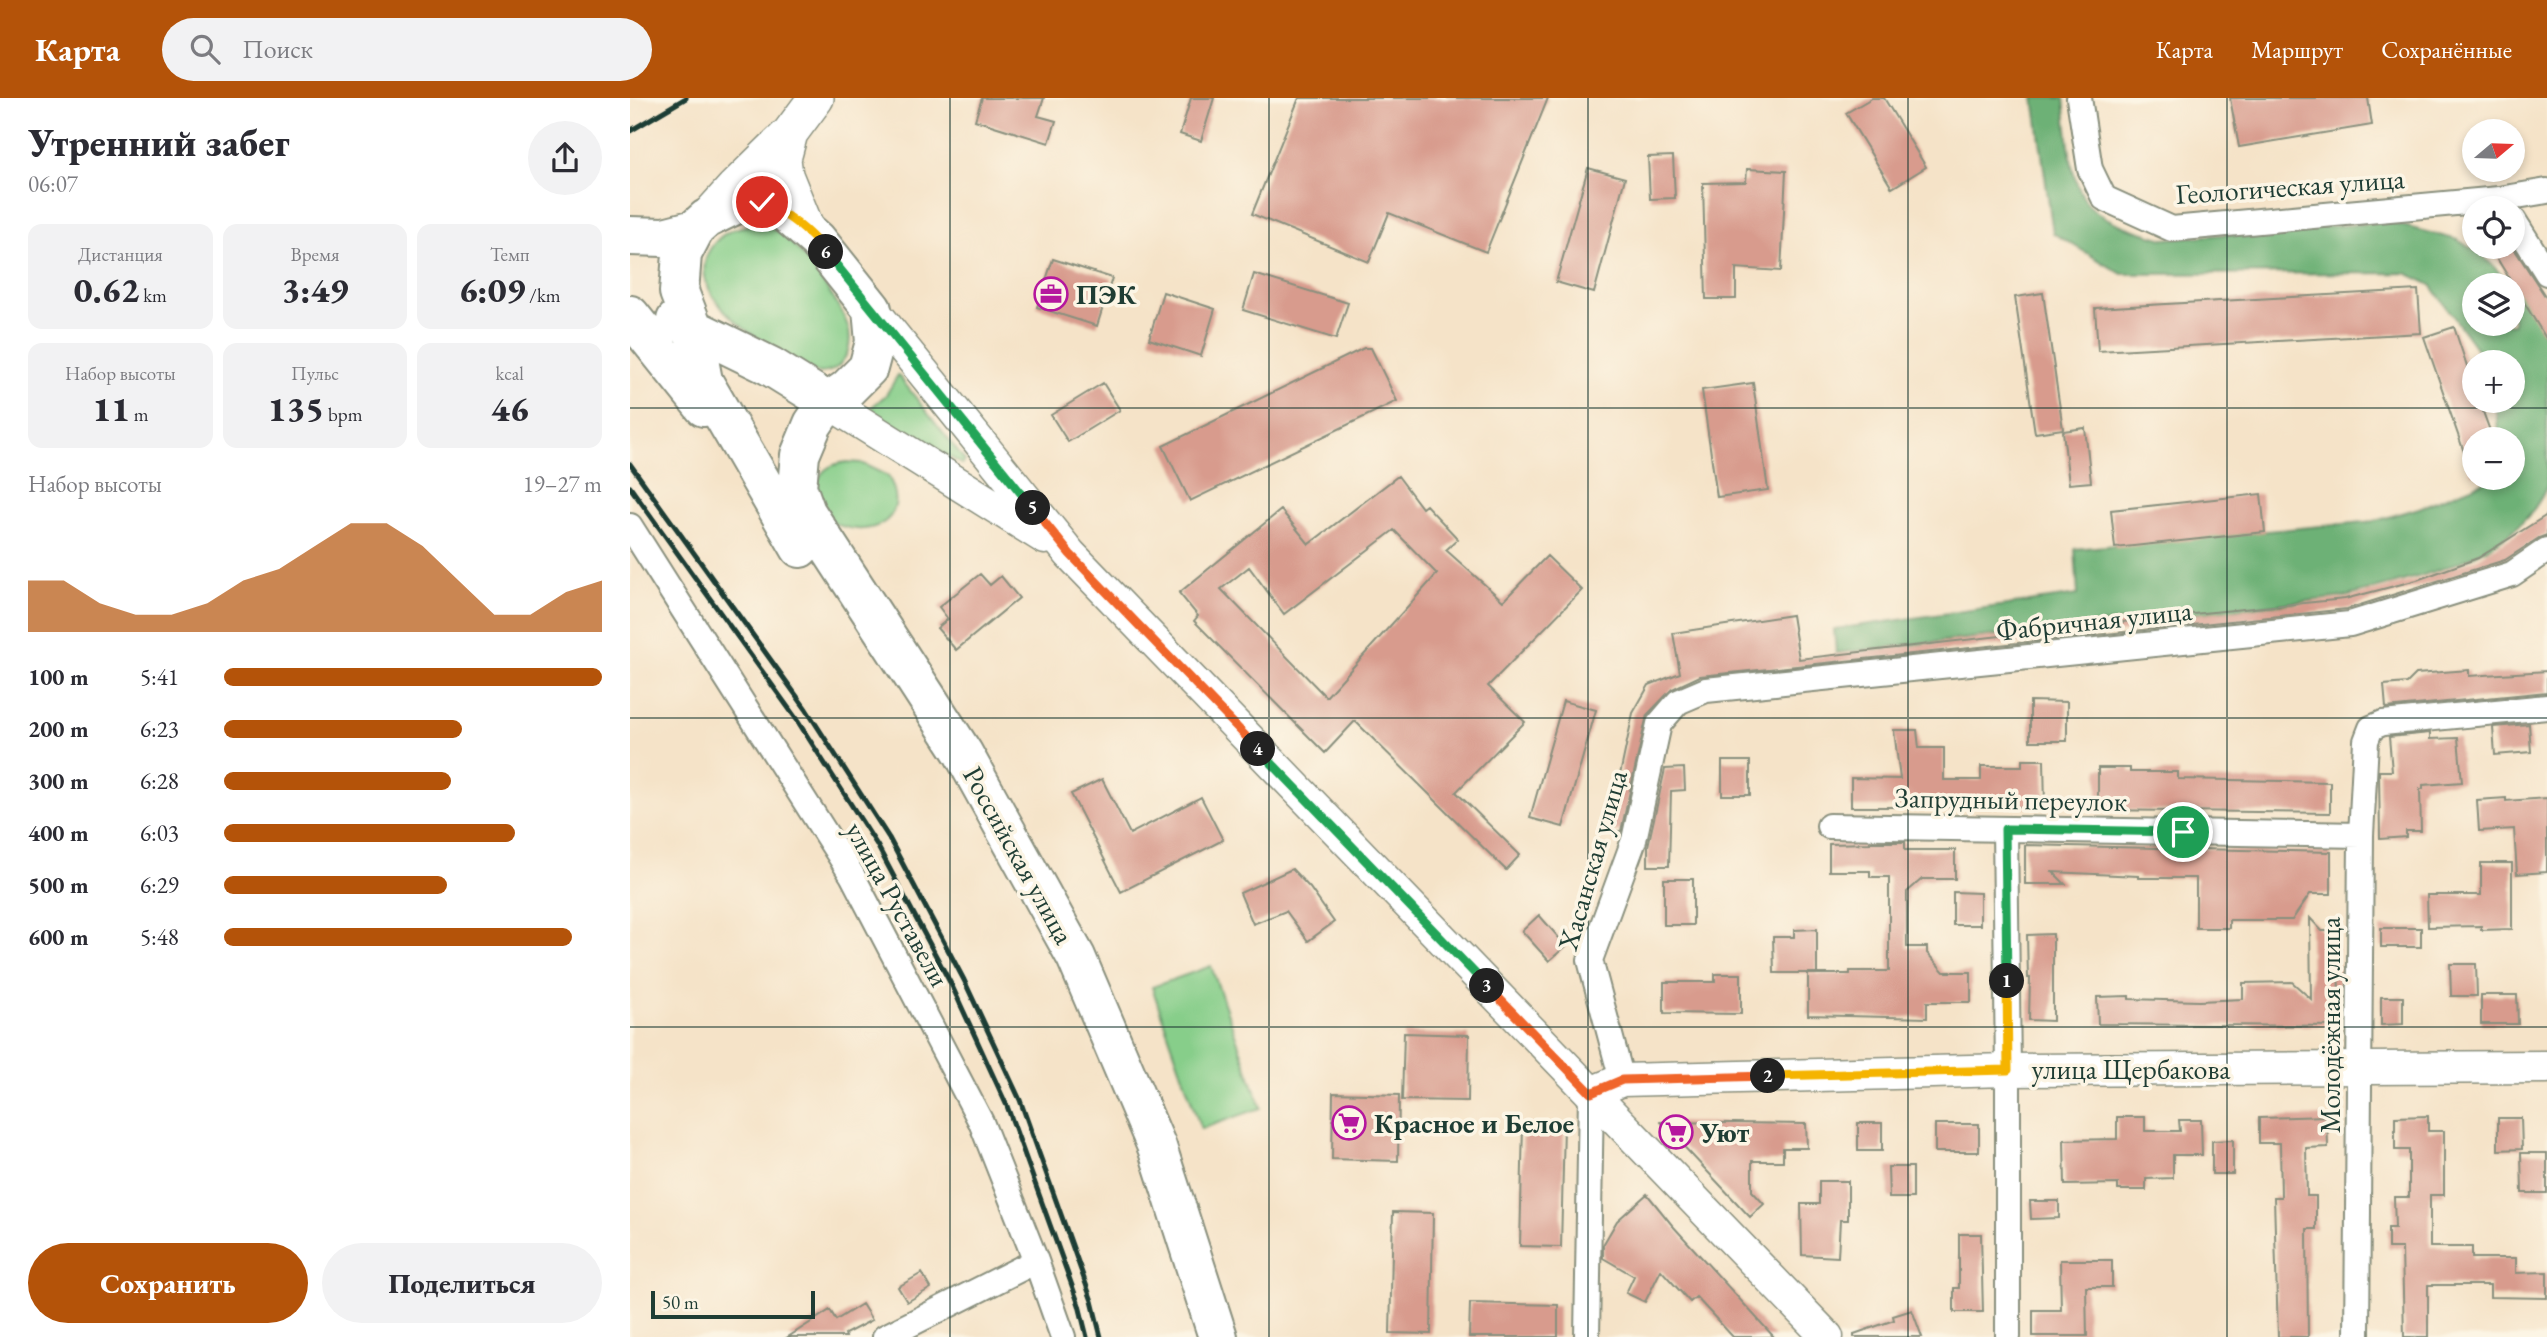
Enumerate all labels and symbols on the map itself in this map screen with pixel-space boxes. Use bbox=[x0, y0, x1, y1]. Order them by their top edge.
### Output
north arrow bbox=[2462, 119, 2525, 182]
street label: Геологическая улица bbox=[2174, 160, 2407, 212]
pin bbox=[732, 172, 792, 232]
pin: 6 bbox=[808, 234, 844, 270]
office icon: ПЭК bbox=[1032, 275, 1070, 313]
place label: ПЭК bbox=[1076, 276, 1138, 312]
pin: 5 bbox=[1016, 490, 1050, 526]
street label: Фабричная улица bbox=[1994, 592, 2194, 648]
pin: 4 bbox=[1240, 732, 1276, 766]
street label: Российская улица bbox=[955, 760, 1083, 951]
street label: Хасанская улица bbox=[1549, 765, 1635, 955]
street label: Запрудный переулок bbox=[1894, 779, 2128, 819]
pin bbox=[2153, 802, 2213, 862]
street label: улица Руставели bbox=[838, 815, 958, 993]
street label: Молодёжная улица bbox=[2312, 916, 2348, 1133]
pin: 1 bbox=[1990, 964, 2024, 998]
pin: 3 bbox=[1470, 968, 1504, 1004]
street label: улица Щербакова bbox=[2032, 1051, 2231, 1087]
pin: 2 bbox=[1750, 1058, 1786, 1094]
supermarket icon: Красное и Белое bbox=[1330, 1104, 1368, 1142]
place label: Красное и Белое bbox=[1374, 1105, 1574, 1141]
supermarket icon: Уют bbox=[1657, 1113, 1695, 1151]
place label: Уют bbox=[1699, 1114, 1750, 1150]
scale bar bbox=[651, 1288, 816, 1320]

